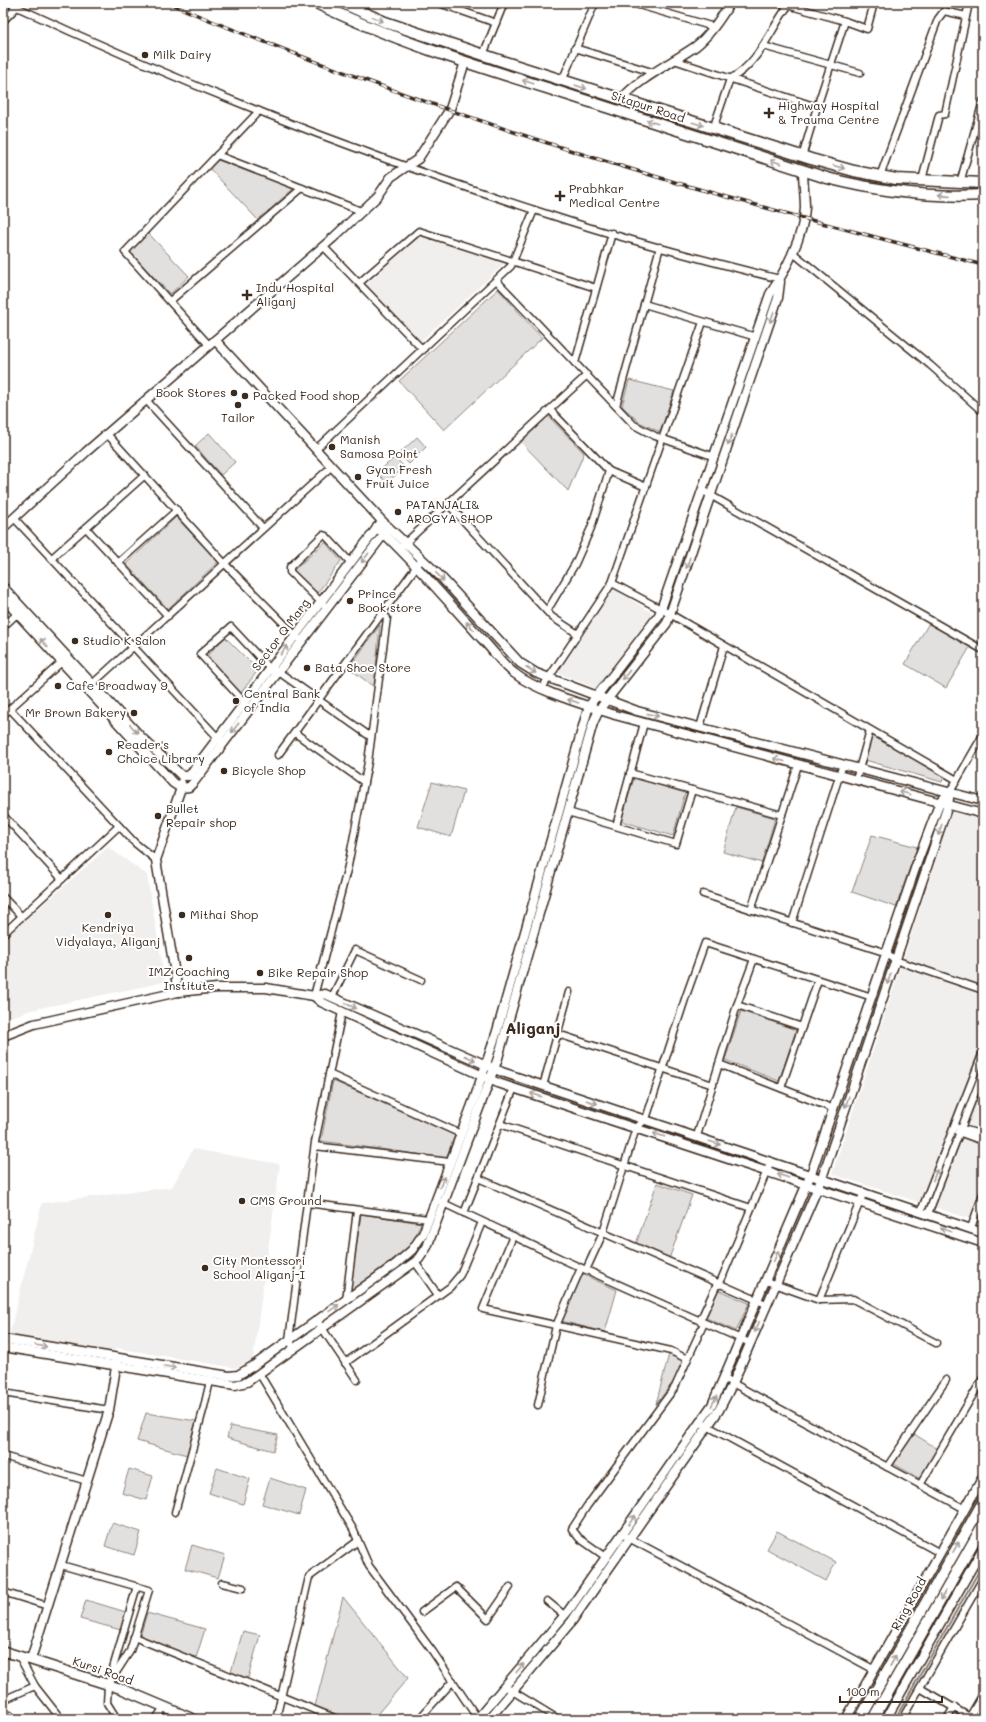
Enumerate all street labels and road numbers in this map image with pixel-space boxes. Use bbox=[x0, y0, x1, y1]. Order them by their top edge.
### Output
street label: Sitapur Road bbox=[609, 87, 688, 126]
street label: Sector Q Marg bbox=[248, 595, 313, 674]
street label: Ring Road bbox=[887, 1574, 930, 1633]
street label: Kursi Road bbox=[71, 1652, 136, 1688]

